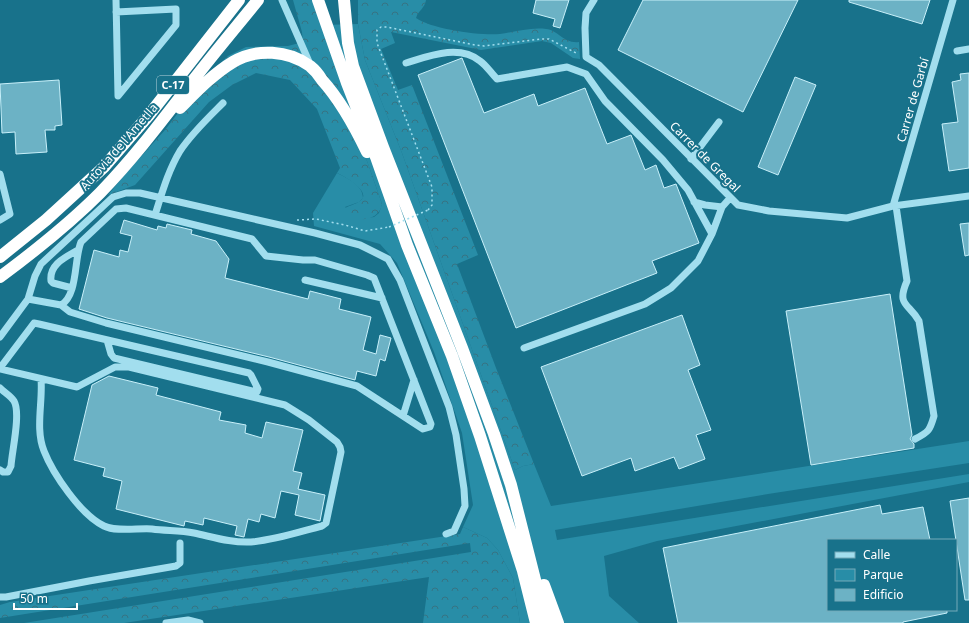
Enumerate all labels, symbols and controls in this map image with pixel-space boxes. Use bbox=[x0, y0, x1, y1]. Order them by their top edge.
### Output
street label: Carrer de Garbí bbox=[892, 55, 933, 144]
road number: C-17 bbox=[157, 76, 189, 94]
street label: Autovia de l'Ametlla bbox=[76, 99, 161, 194]
street label: Carrer de Gregal bbox=[666, 118, 744, 196]
legend bbox=[827, 539, 957, 611]
text: Calle bbox=[863, 546, 891, 563]
text: Parque bbox=[863, 566, 904, 583]
scale bar bbox=[14, 585, 77, 611]
text: Edificio bbox=[863, 586, 904, 603]
text: 50 m bbox=[20, 590, 48, 607]

